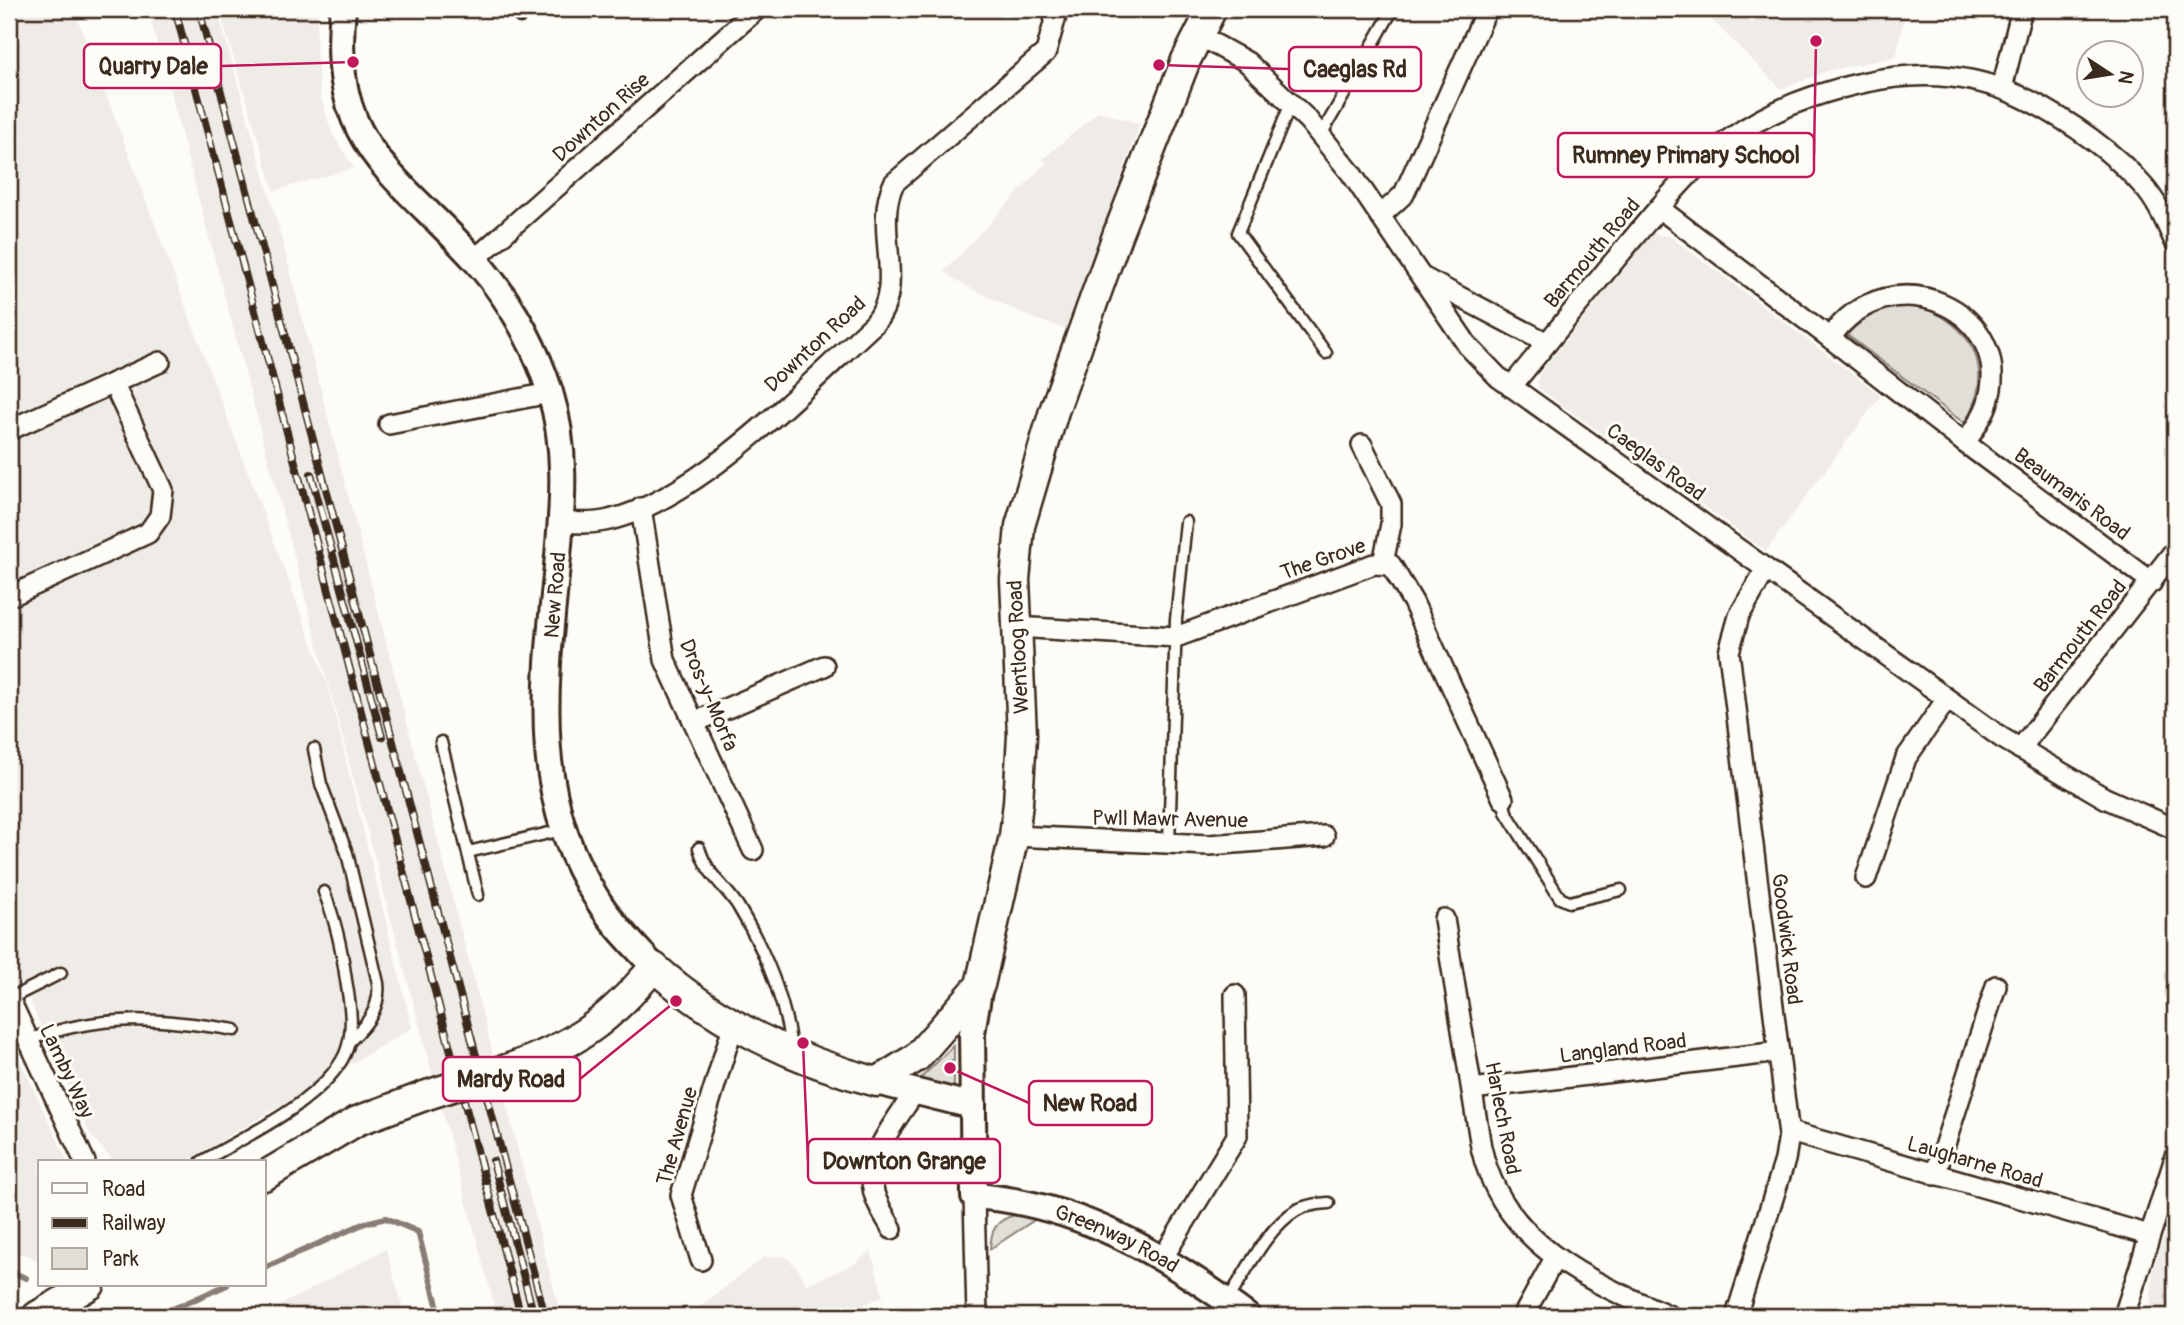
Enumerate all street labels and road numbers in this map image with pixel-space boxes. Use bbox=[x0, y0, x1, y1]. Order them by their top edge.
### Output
street label: Downton Rise bbox=[547, 66, 656, 168]
street label: Barmouth Road bbox=[1538, 193, 1646, 314]
street label: Downton Road bbox=[759, 290, 872, 398]
street label: Caeglas Road bbox=[1601, 417, 1711, 507]
street label: Beaumaris Road bbox=[2008, 442, 2135, 547]
street label: The Grove bbox=[1277, 532, 1370, 587]
street label: New Road bbox=[538, 551, 573, 639]
street label: Barmouth Road bbox=[2028, 574, 2133, 698]
street label: Wentloog Road bbox=[1002, 579, 1035, 715]
street label: Dros-y-Morfa bbox=[673, 635, 744, 755]
street label: Pwll Mawr Avenue bbox=[1092, 805, 1249, 834]
street label: Goodwick Road bbox=[1765, 872, 1808, 1006]
street label: Lamby Way bbox=[33, 1020, 100, 1123]
street label: Langland Road bbox=[1558, 1027, 1688, 1070]
street label: Harlech Road bbox=[1478, 1059, 1527, 1177]
street label: The Avenue bbox=[651, 1083, 705, 1188]
street label: Laugharne Road bbox=[1904, 1130, 2046, 1195]
street label: Greenway Road bbox=[1051, 1199, 1184, 1280]

